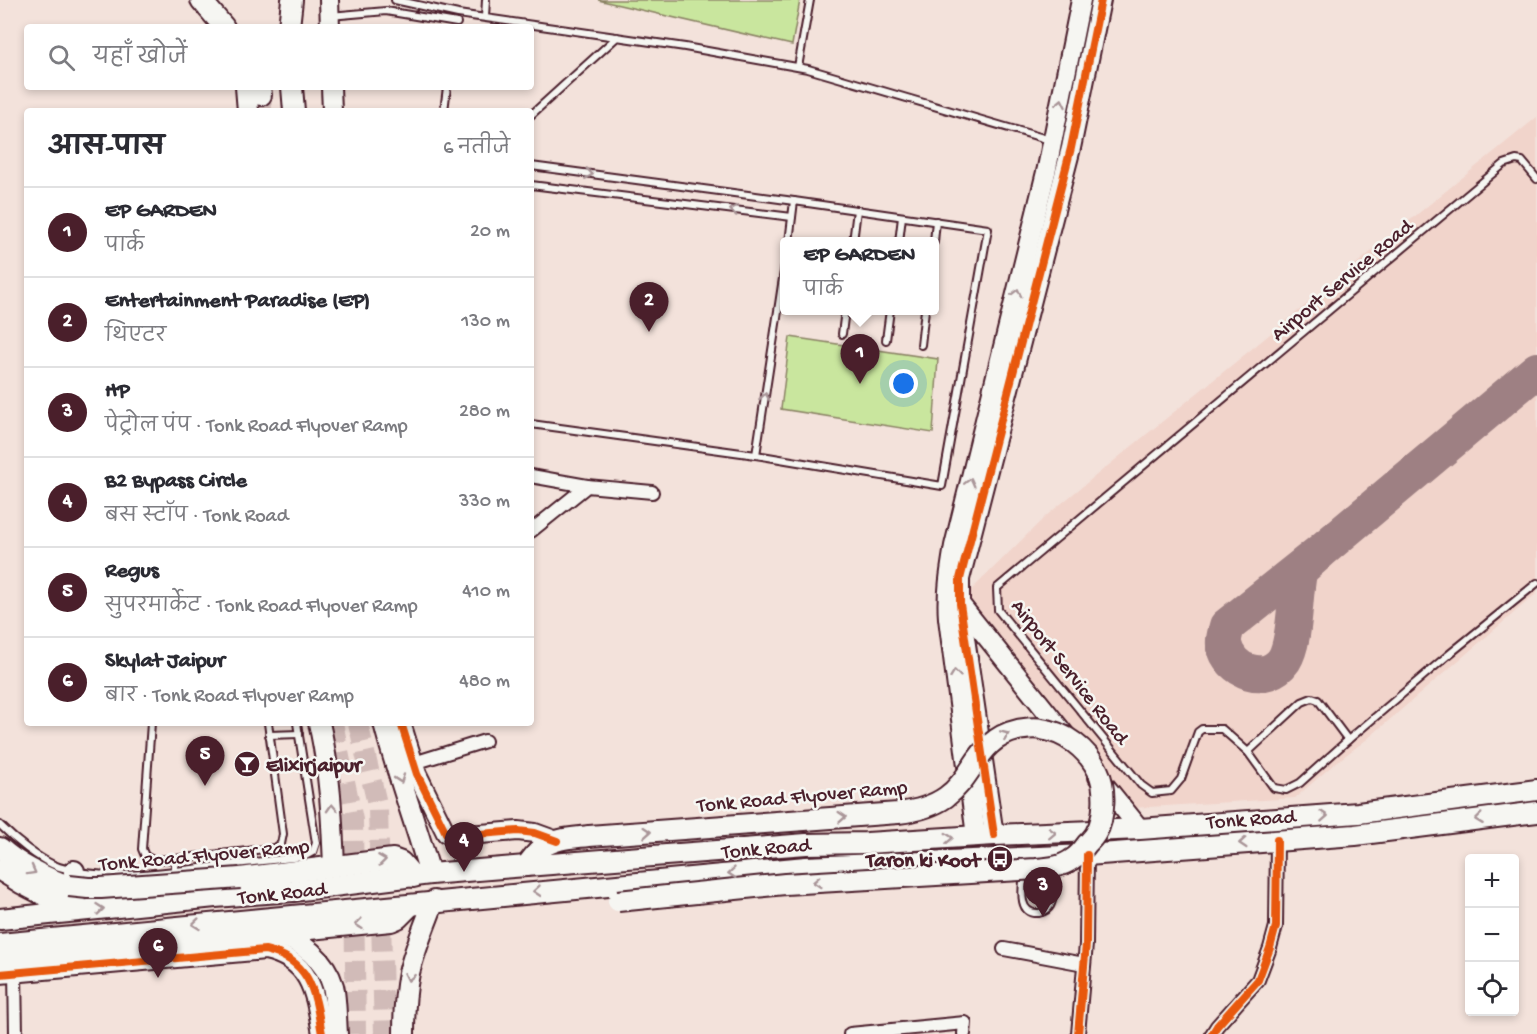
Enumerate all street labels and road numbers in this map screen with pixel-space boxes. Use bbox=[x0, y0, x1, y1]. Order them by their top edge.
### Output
street label: Airport Service Road bbox=[1267, 214, 1420, 348]
street label: Airport Service Road bbox=[1004, 596, 1134, 752]
street label: Tonk Road Flyover Ramp bbox=[695, 777, 909, 820]
street label: Tonk Road bbox=[1205, 806, 1298, 837]
street label: Tonk Road bbox=[720, 834, 813, 867]
street label: Tonk Road Flyover Ramp bbox=[97, 836, 311, 879]
street label: Tonk Road bbox=[236, 878, 330, 913]

